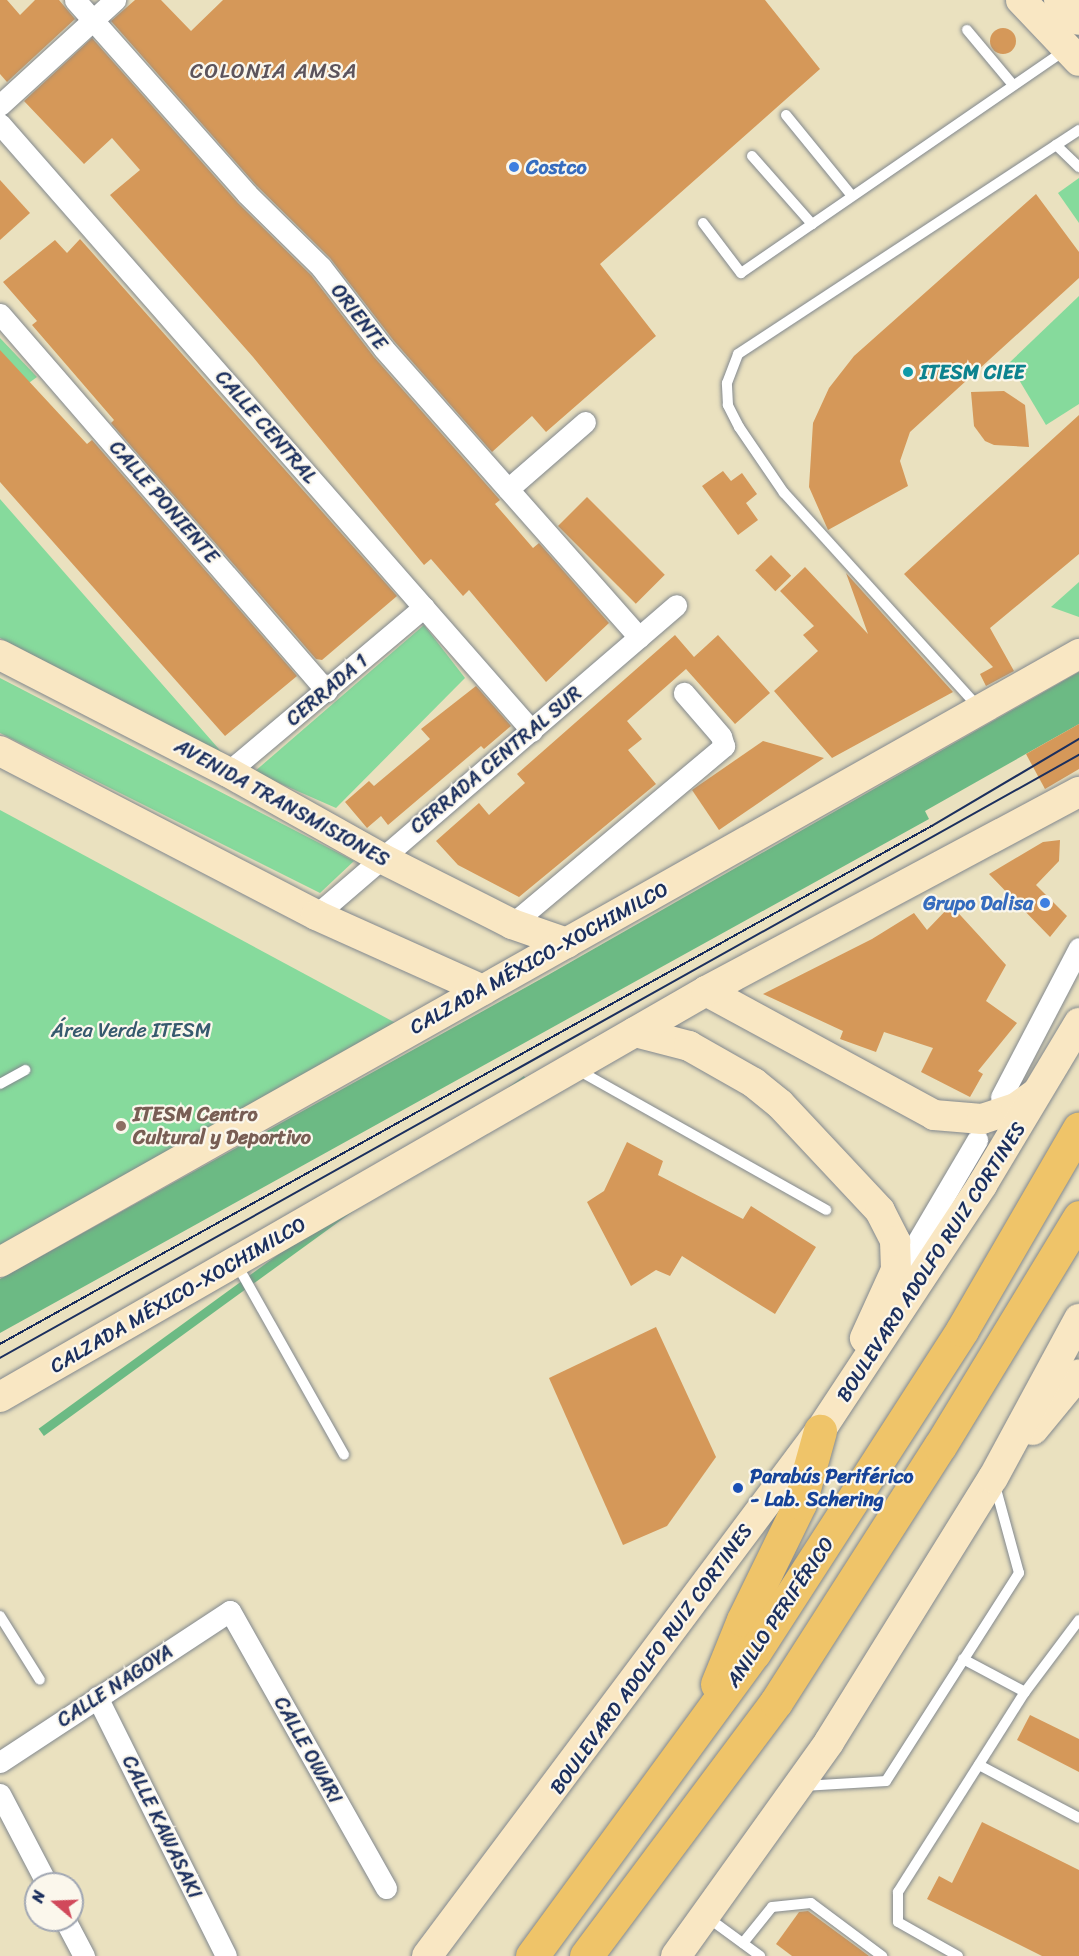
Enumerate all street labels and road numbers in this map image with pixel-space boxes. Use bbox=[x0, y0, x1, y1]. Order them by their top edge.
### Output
street label: ORIENTE bbox=[326, 279, 392, 355]
street label: CALLE CENTRAL bbox=[210, 365, 322, 489]
street label: CALLE PONIENTE bbox=[105, 436, 223, 568]
street label: CERRADA 1 bbox=[281, 649, 373, 731]
street label: CERRADA CENTRAL SUR bbox=[406, 681, 586, 839]
street label: AVENIDA TRANSMISIONES bbox=[171, 734, 393, 872]
street label: CALZADA MÉXICO-XOCHIMILCO bbox=[407, 877, 671, 1039]
street label: BOULEVARD ADOLFO RUIZ CORTINES bbox=[831, 1117, 1031, 1407]
street label: CALZADA MÉXICO-XOCHIMILCO bbox=[47, 1212, 309, 1378]
street label: BOULEVARD ADOLFO RUIZ CORTINES bbox=[545, 1519, 757, 1799]
street label: ANILLO PERIFÉRICO bbox=[721, 1532, 839, 1692]
street label: CALLE NAGOYA bbox=[52, 1640, 178, 1732]
street label: CALLE OWARI bbox=[269, 1692, 347, 1808]
street label: CALLE KAWASAKI bbox=[117, 1751, 207, 1903]

